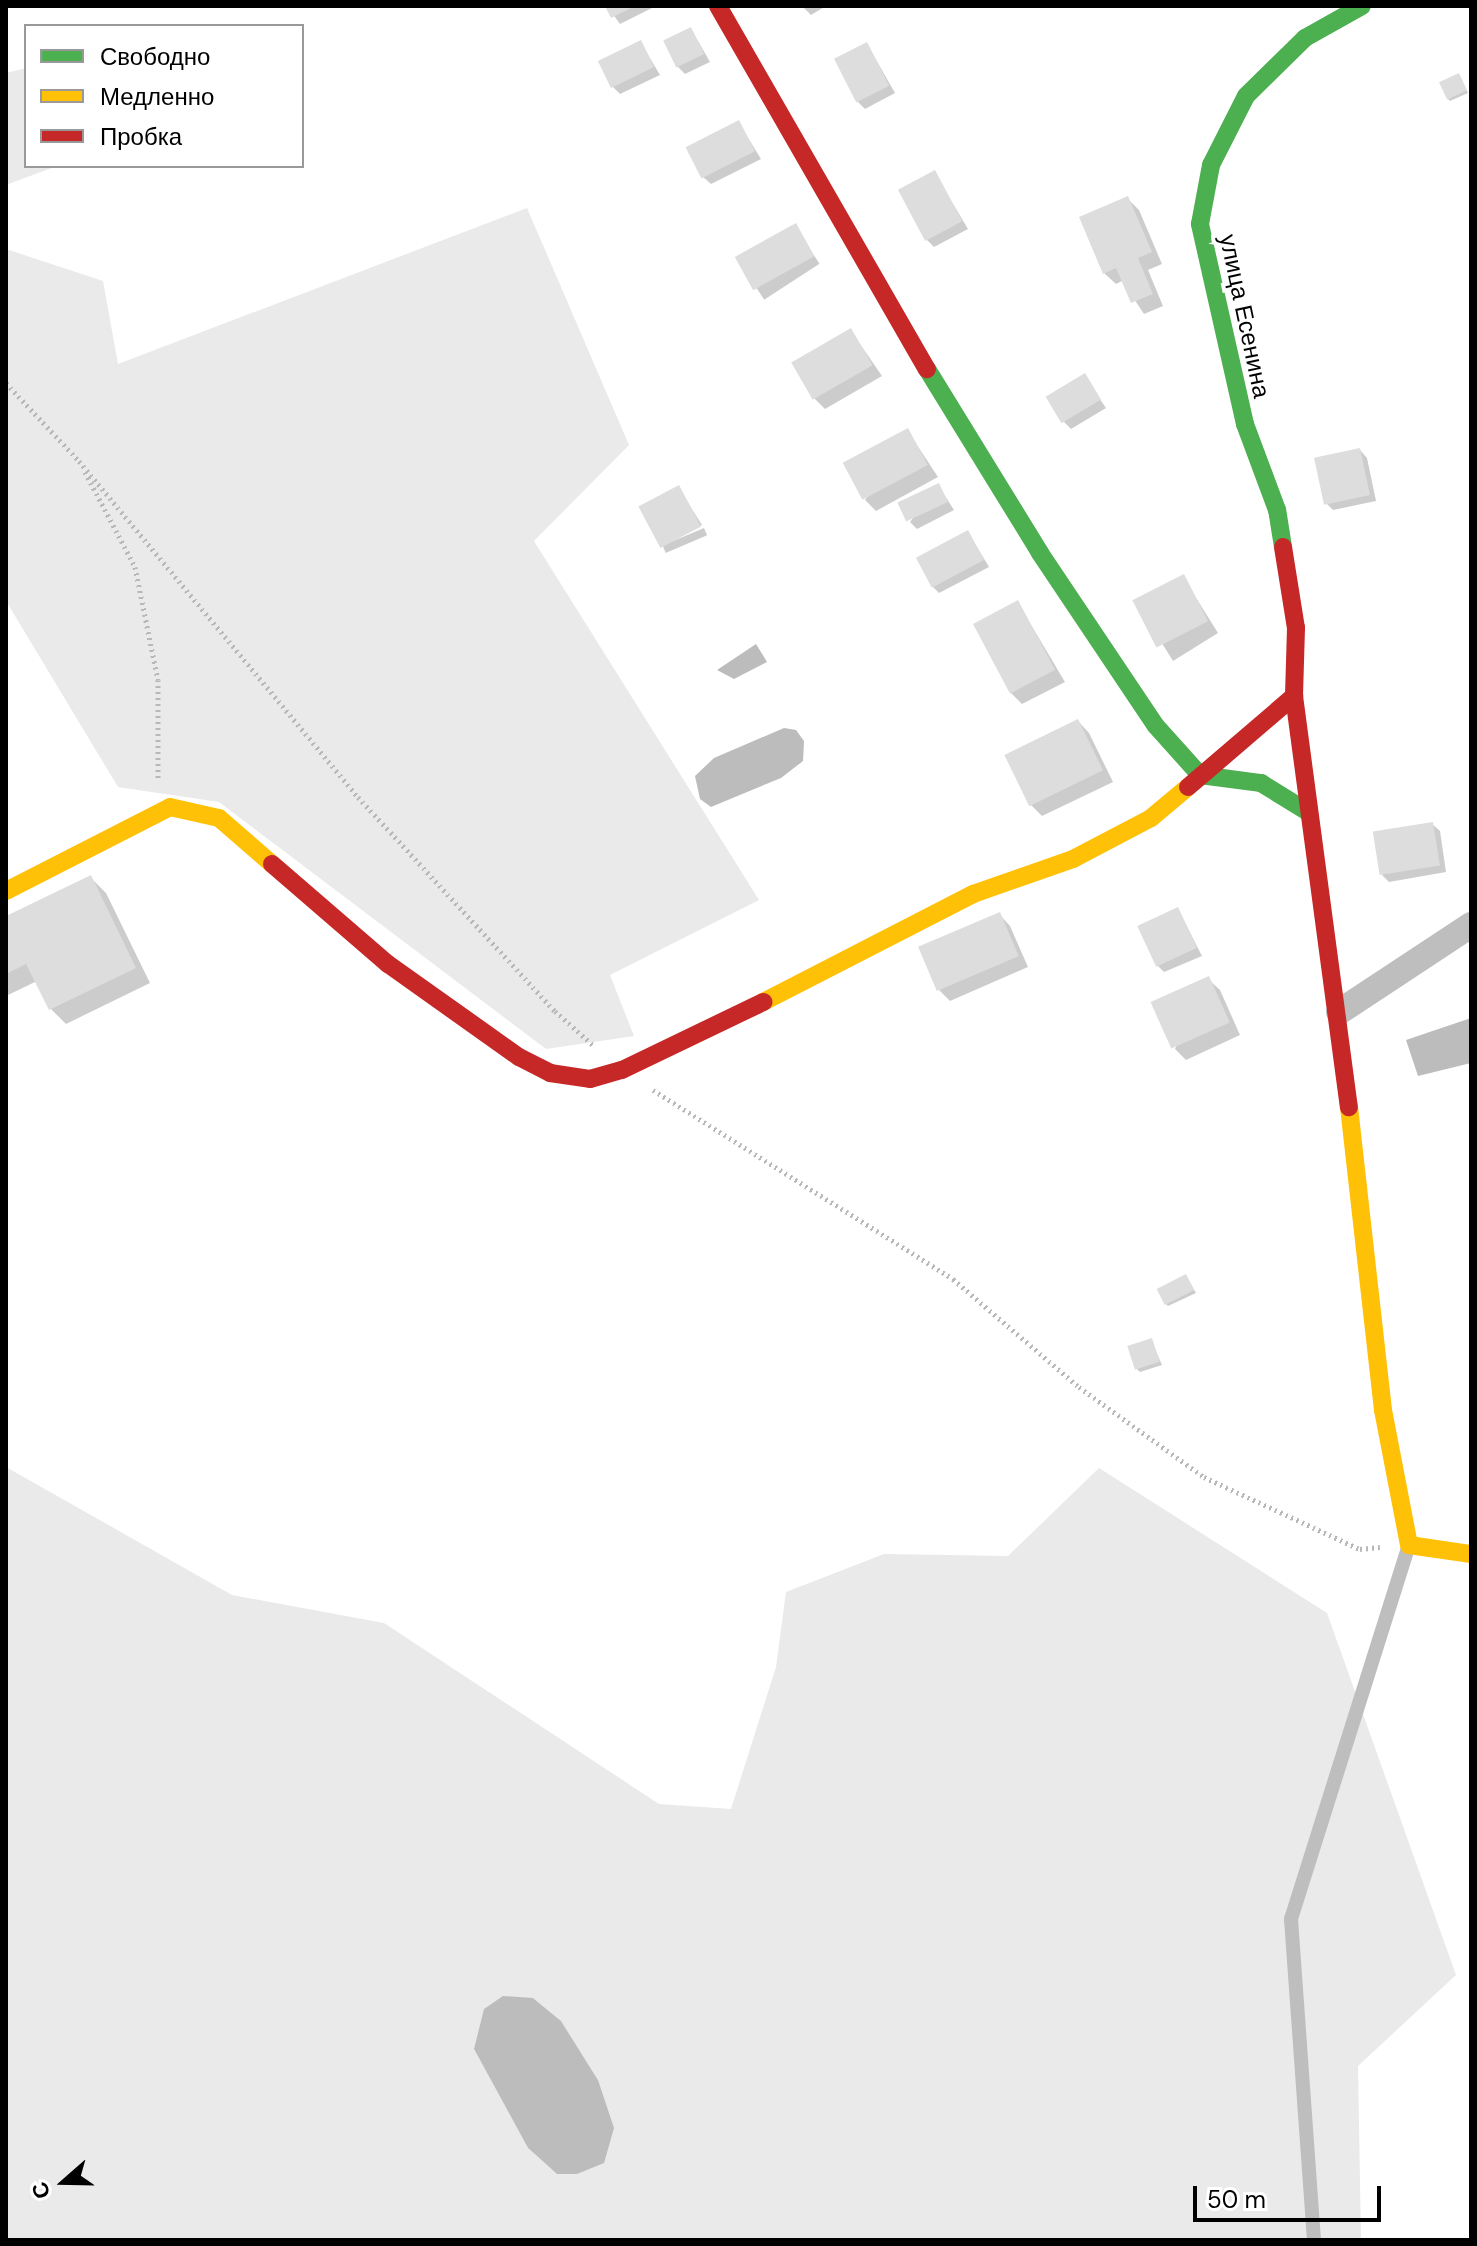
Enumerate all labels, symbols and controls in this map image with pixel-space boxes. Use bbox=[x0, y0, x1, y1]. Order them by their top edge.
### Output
legend bbox=[24, 24, 304, 168]
text: Свободно bbox=[100, 41, 210, 72]
text: Медленно bbox=[100, 81, 214, 112]
text: Пробка bbox=[100, 121, 182, 152]
street label: улица Есенина bbox=[1214, 231, 1276, 401]
north arrow bbox=[24, 2142, 104, 2222]
scale bar bbox=[1197, 2170, 1385, 2220]
text: С bbox=[25, 2178, 57, 2203]
text: 50 m bbox=[1207, 2184, 1266, 2215]

